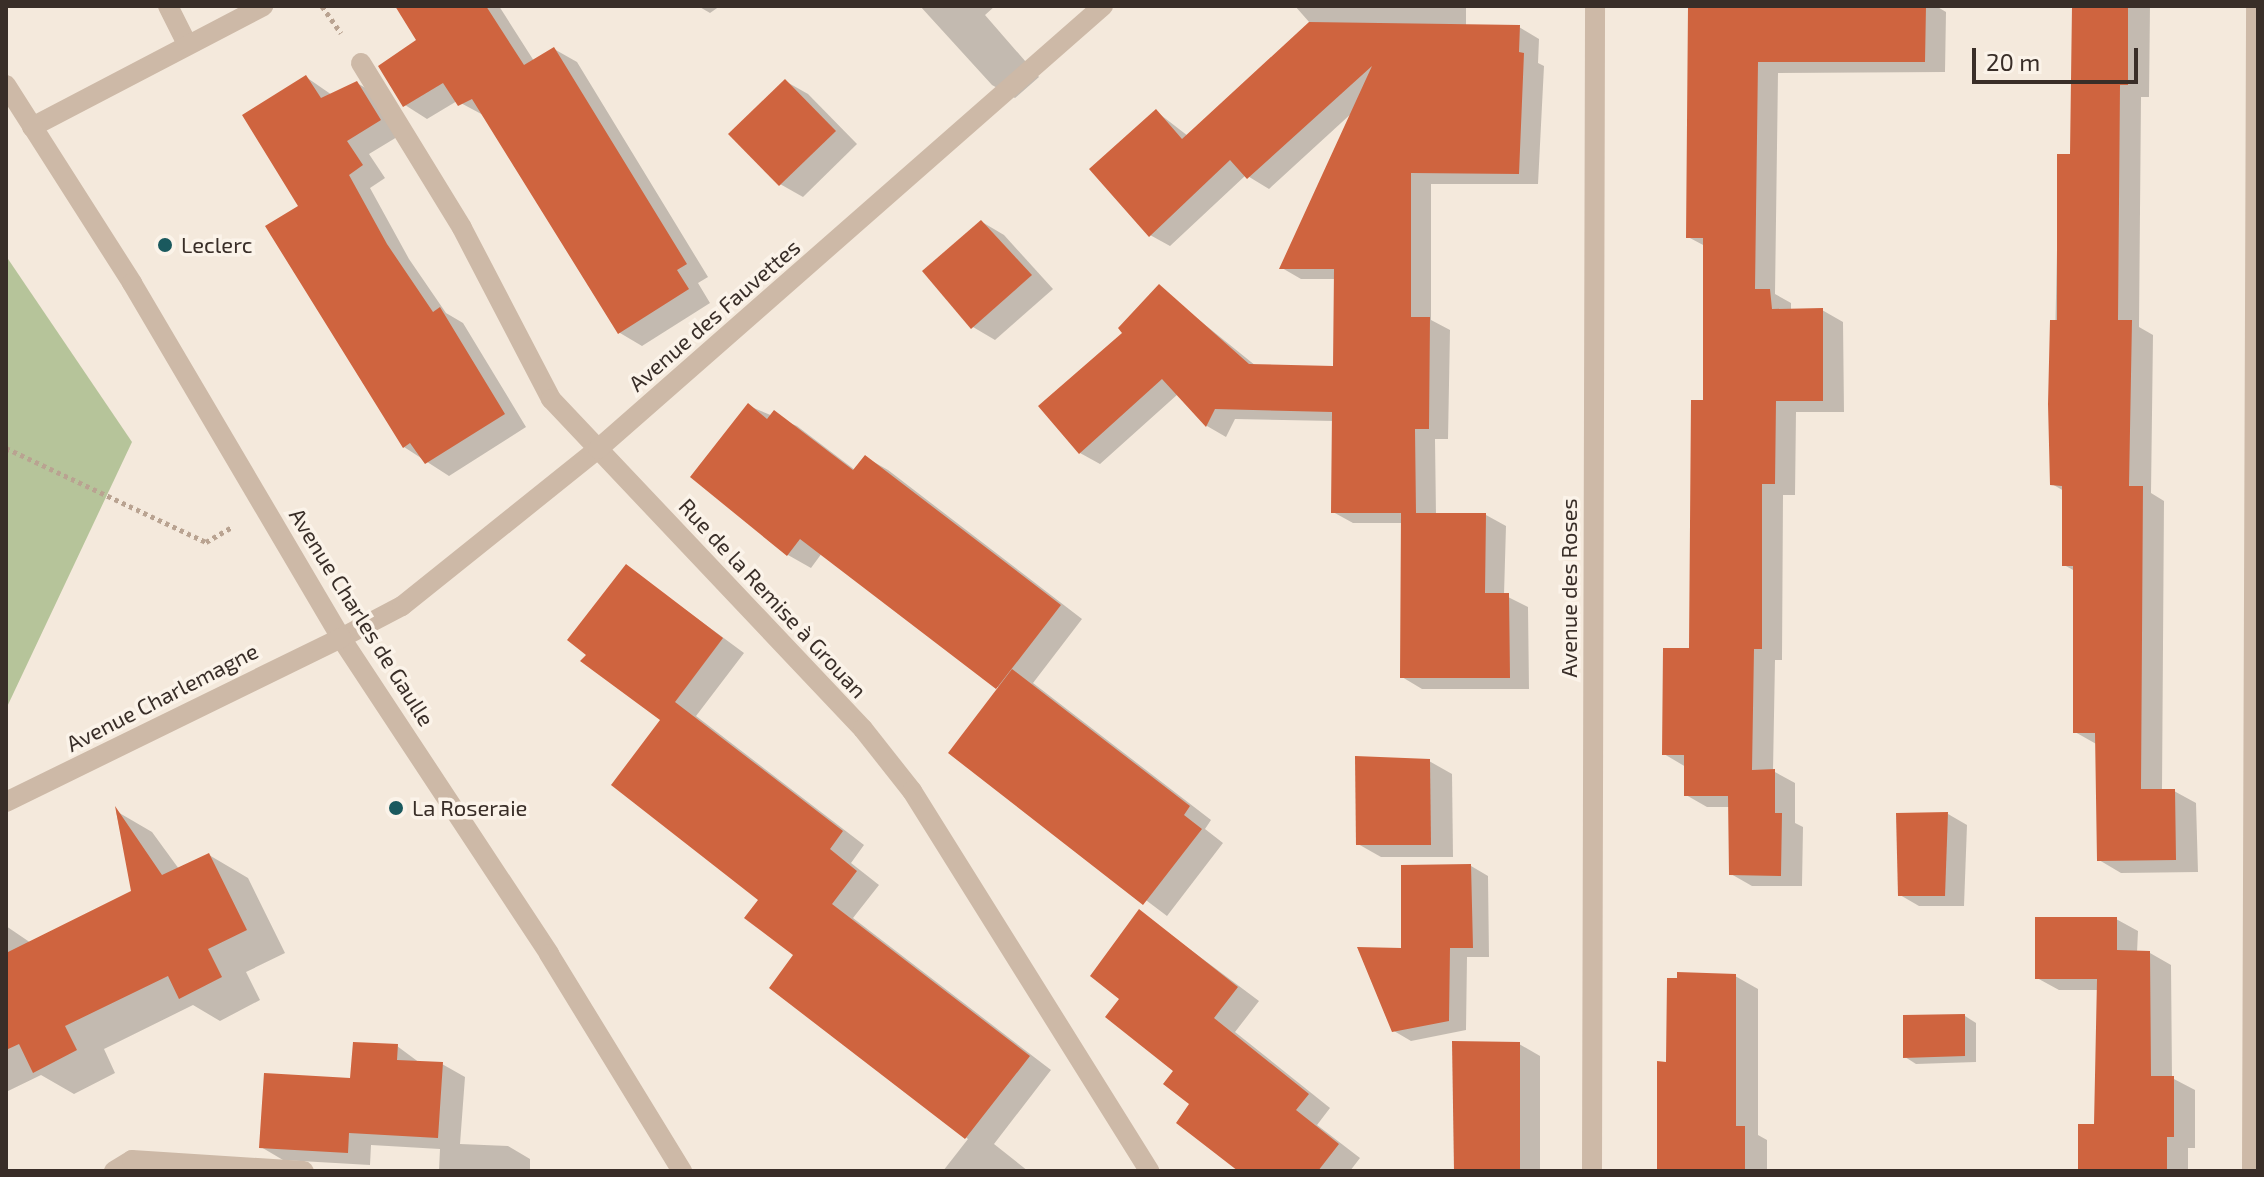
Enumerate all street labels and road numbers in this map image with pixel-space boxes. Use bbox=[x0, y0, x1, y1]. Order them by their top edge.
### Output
street label: Avenue des Fauvettes bbox=[623, 233, 805, 397]
street label: Rue de la Remise à Grouan bbox=[674, 493, 872, 703]
street label: Avenue des Roses bbox=[1556, 498, 1582, 678]
street label: Avenue Charles de Gaulle bbox=[284, 503, 440, 731]
street label: Avenue Charlemagne bbox=[62, 637, 262, 757]

